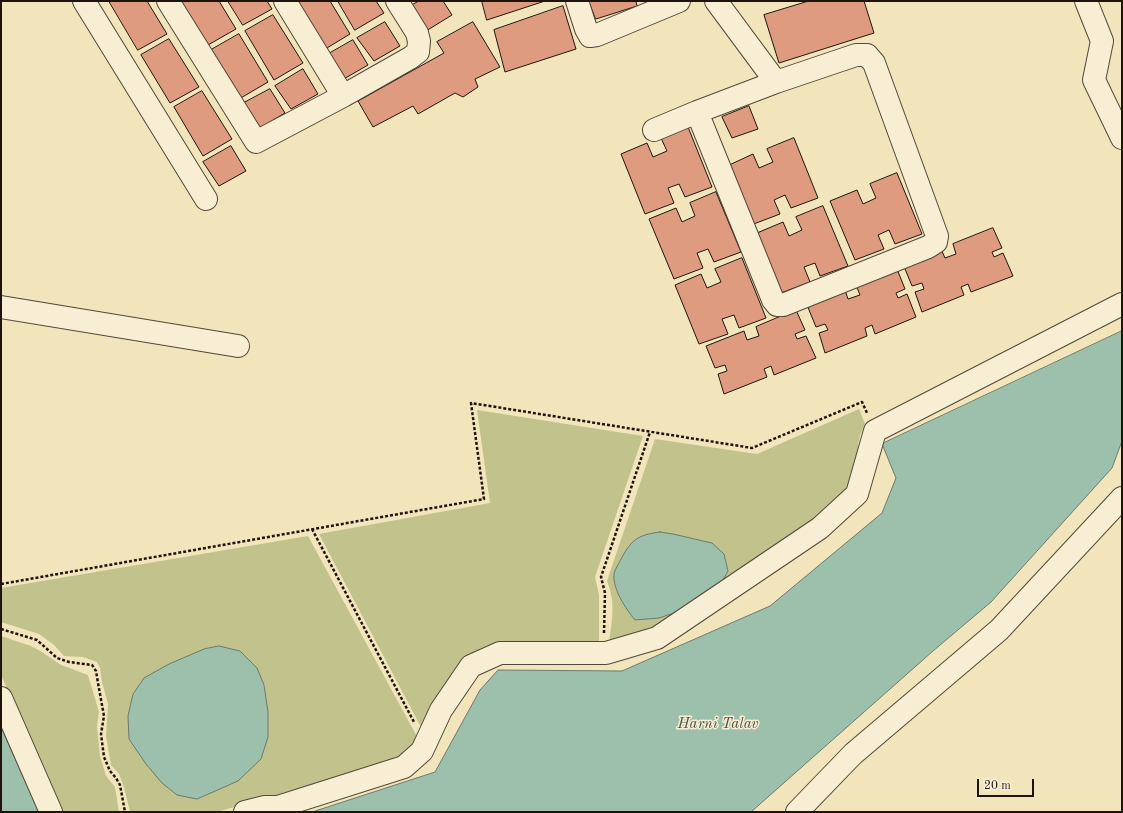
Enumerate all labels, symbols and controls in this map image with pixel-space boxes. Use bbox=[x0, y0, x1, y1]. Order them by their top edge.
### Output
water label: Harni Talav bbox=[678, 715, 758, 733]
scale bar bbox=[979, 771, 1036, 797]
text: 20 m bbox=[984, 780, 1011, 792]

